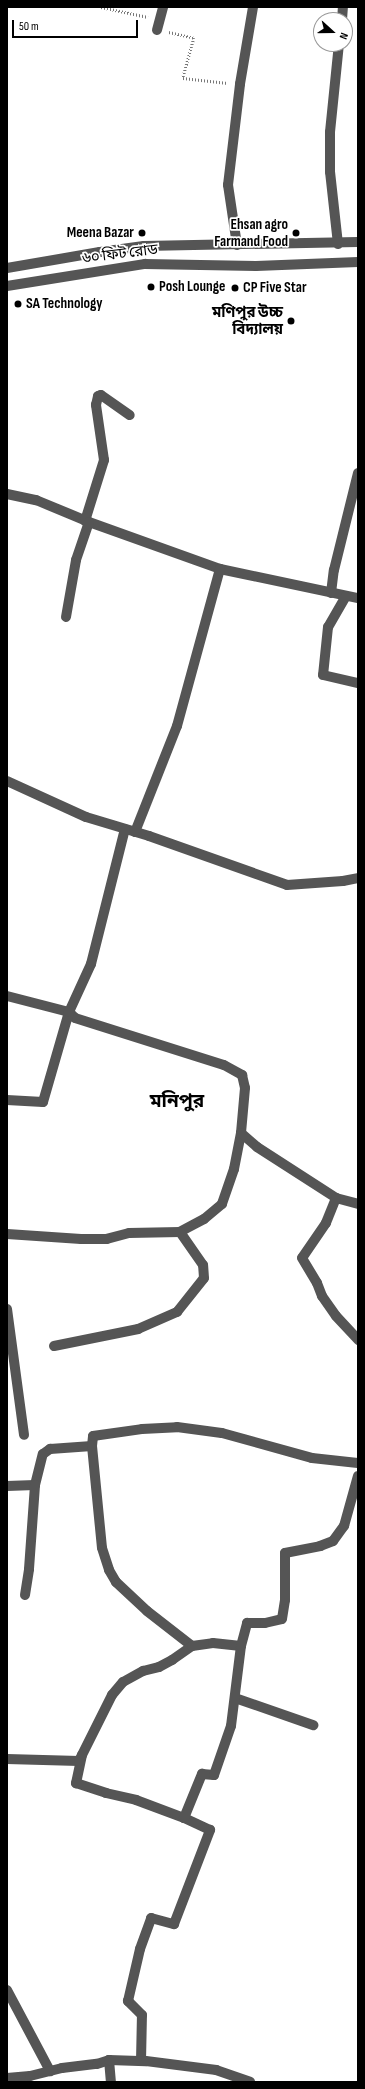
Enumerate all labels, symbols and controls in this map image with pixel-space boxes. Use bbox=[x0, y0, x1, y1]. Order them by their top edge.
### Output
scale bar bbox=[14, 12, 140, 38]
north arrow bbox=[313, 12, 353, 52]
text: 50 m bbox=[19, 19, 39, 34]
text: N bbox=[337, 31, 351, 41]
place label: Ehsan agro Farmand Food bbox=[214, 215, 288, 250]
place label: Meena Bazar bbox=[67, 224, 134, 242]
marker: Meena Bazar bbox=[137, 228, 147, 238]
marker: Ehsan agro Farmand Food bbox=[291, 228, 301, 238]
street label: ৬০ ফিট রোড bbox=[81, 240, 159, 268]
place label: Posh Lounge bbox=[159, 278, 225, 296]
place label: CP Five Star bbox=[243, 279, 307, 297]
marker: Posh Lounge bbox=[146, 282, 156, 292]
marker: CP Five Star bbox=[230, 283, 240, 293]
place label: SA Technology bbox=[26, 295, 102, 313]
marker: SA Technology bbox=[13, 299, 23, 309]
place label: মণিপুর উচ্চ বিদ্যালয় bbox=[212, 303, 283, 338]
marker: মণিপুর উচ্চ বিদ্যালয় bbox=[286, 316, 296, 326]
district label: মনিপুর bbox=[150, 1091, 204, 1113]

